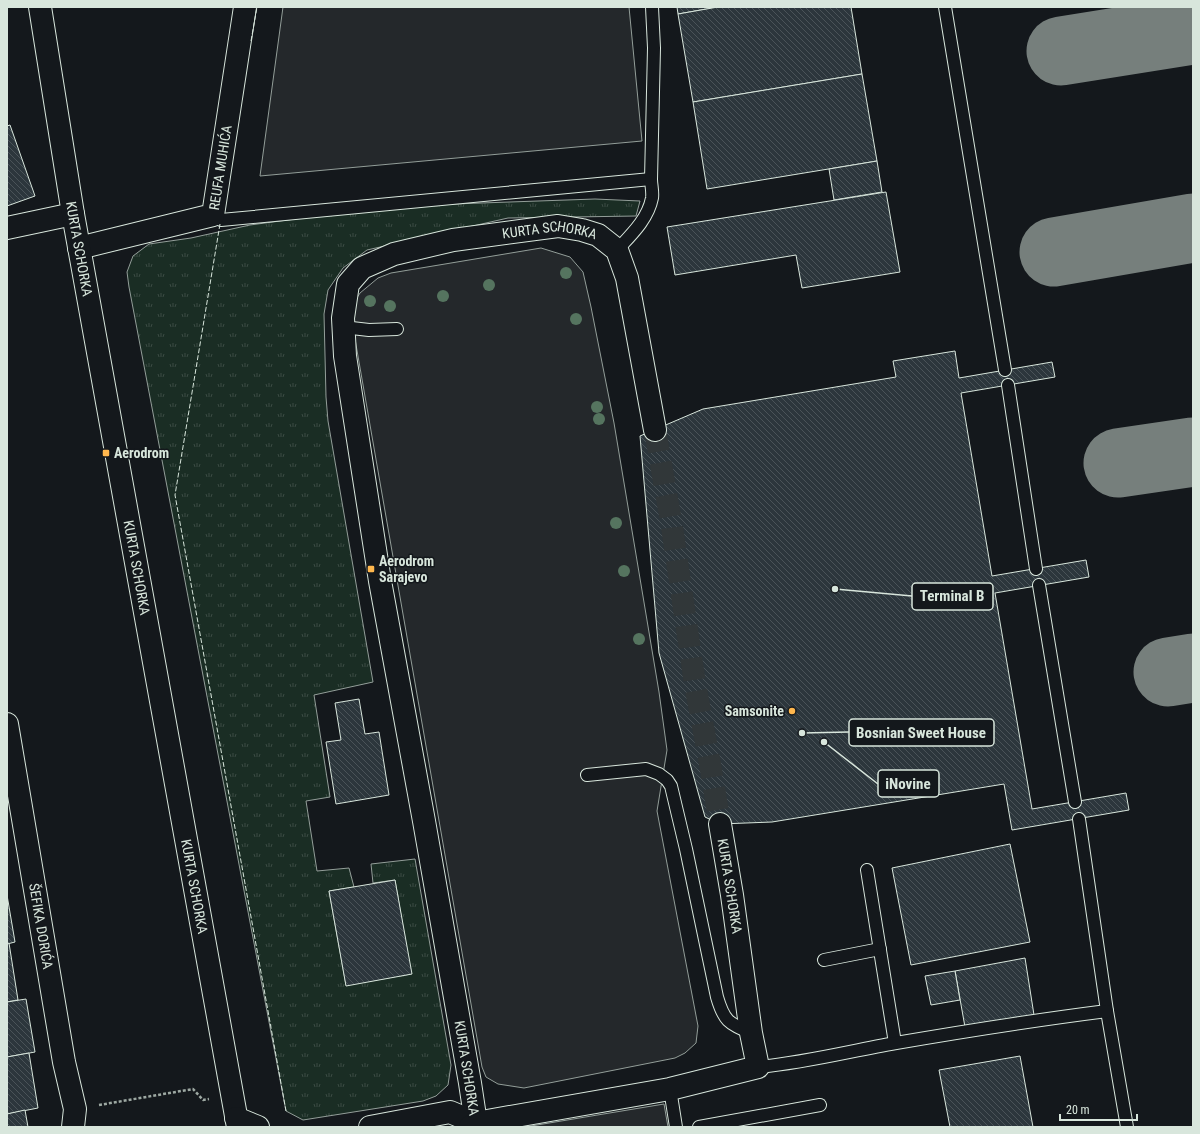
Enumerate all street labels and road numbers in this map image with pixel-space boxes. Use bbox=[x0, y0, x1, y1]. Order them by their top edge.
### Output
street label: REUFA MUHIĆA bbox=[206, 124, 235, 211]
street label: KURTA SCHORKA bbox=[63, 200, 96, 297]
street label: KURTA SCHORKA bbox=[501, 218, 599, 242]
street label: KURTA SCHORKA bbox=[121, 519, 153, 616]
street label: KURTA SCHORKA bbox=[715, 837, 745, 935]
street label: KURTA SCHORKA bbox=[178, 838, 211, 935]
street label: ŠEFIKA DORIĆA bbox=[26, 882, 56, 970]
street label: KURTA SCHORKA bbox=[452, 1019, 482, 1117]

